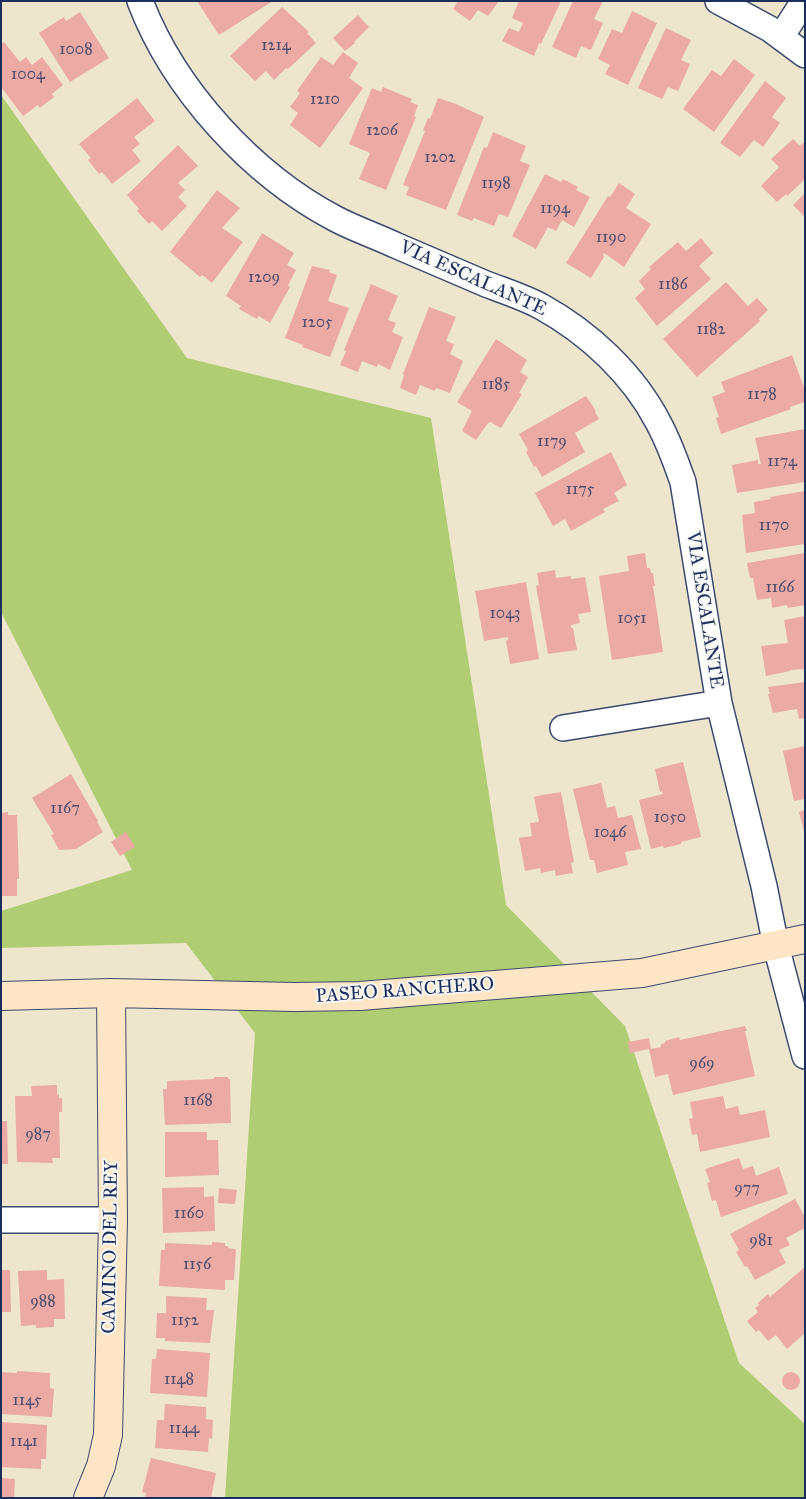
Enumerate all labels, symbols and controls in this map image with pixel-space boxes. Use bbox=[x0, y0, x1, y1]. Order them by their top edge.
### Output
house number: 1214 bbox=[261, 36, 291, 56]
house number: 1008 bbox=[59, 40, 93, 60]
house number: 1004 bbox=[11, 65, 45, 85]
house number: 1210 bbox=[310, 90, 340, 110]
house number: 1206 bbox=[366, 121, 398, 141]
house number: 1202 bbox=[424, 148, 456, 168]
house number: 1198 bbox=[481, 174, 511, 194]
house number: 1194 bbox=[540, 199, 570, 219]
house number: 1190 bbox=[596, 228, 626, 248]
street label: VIA ESCALANTE bbox=[396, 236, 550, 322]
house number: 1209 bbox=[248, 268, 280, 288]
house number: 1186 bbox=[658, 275, 688, 295]
house number: 1205 bbox=[302, 313, 332, 333]
house number: 1182 bbox=[696, 320, 726, 340]
house number: 1185 bbox=[482, 375, 510, 395]
house number: 1178 bbox=[747, 385, 777, 405]
house number: 1179 bbox=[537, 432, 567, 452]
house number: 1174 bbox=[767, 452, 797, 472]
house number: 1175 bbox=[566, 480, 594, 500]
house number: 1170 bbox=[759, 516, 789, 536]
street label: VIA ESCALANTE bbox=[680, 530, 728, 690]
house number: 1166 bbox=[766, 578, 794, 598]
house number: 1043 bbox=[490, 604, 520, 624]
house number: 1051 bbox=[617, 609, 647, 629]
house number: 1167 bbox=[50, 799, 80, 819]
house number: 1050 bbox=[654, 808, 686, 828]
house number: 1046 bbox=[594, 823, 626, 843]
street label: PASEO RANCHERO bbox=[315, 973, 495, 1009]
house number: 969 bbox=[689, 1054, 715, 1074]
house number: 1168 bbox=[183, 1091, 213, 1111]
house number: 987 bbox=[25, 1125, 51, 1145]
street label: CAMINO DEL REY bbox=[98, 1160, 124, 1334]
house number: 977 bbox=[734, 1179, 760, 1199]
house number: 1160 bbox=[174, 1204, 204, 1224]
house number: 981 bbox=[749, 1231, 773, 1251]
house number: 1156 bbox=[183, 1255, 211, 1275]
house number: 988 bbox=[30, 1292, 56, 1312]
house number: 1152 bbox=[171, 1311, 199, 1331]
house number: 1148 bbox=[164, 1370, 194, 1390]
house number: 1145 bbox=[13, 1391, 41, 1411]
house number: 1144 bbox=[169, 1419, 199, 1439]
house number: 1141 bbox=[10, 1432, 38, 1452]

